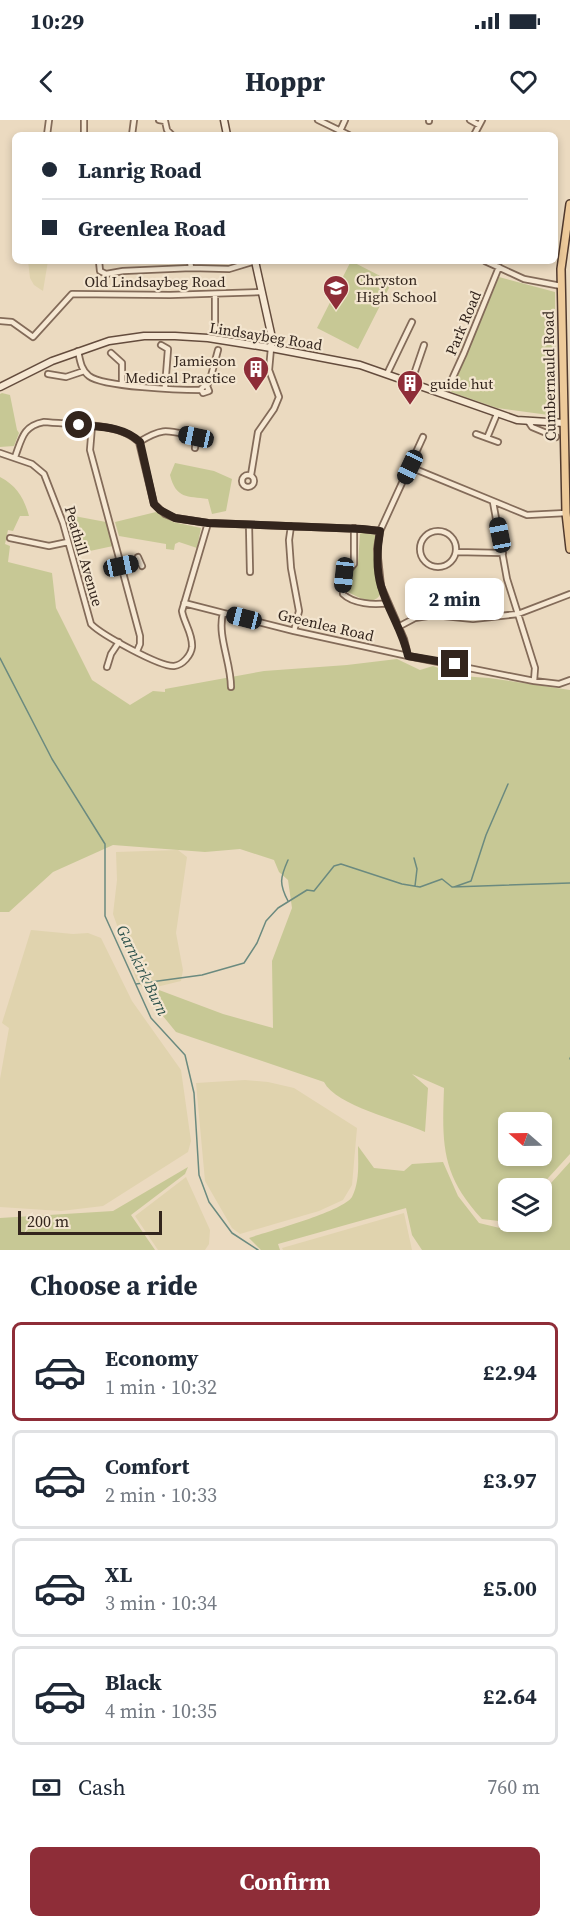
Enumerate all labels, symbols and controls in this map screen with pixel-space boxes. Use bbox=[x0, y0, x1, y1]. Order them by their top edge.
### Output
text: 10:29 bbox=[30, 6, 84, 36]
text: Hoppr bbox=[245, 63, 325, 100]
icon: back bbox=[30, 65, 63, 98]
icon: heart bbox=[507, 65, 540, 98]
text: Lanrig Road bbox=[78, 155, 201, 185]
text: Greenlea Road bbox=[78, 213, 226, 243]
place label: Chryston High School bbox=[356, 269, 438, 307]
street label: Old Lindsaybeg Road bbox=[84, 271, 226, 292]
school or university icon: Chryston High School bbox=[321, 273, 351, 311]
street label: Park Road bbox=[440, 287, 486, 359]
street label: Cumbernauld Road bbox=[537, 310, 561, 441]
street label: Lindsaybeg Road bbox=[208, 317, 324, 355]
place label: Jamieson Medical Practice bbox=[125, 350, 236, 388]
building icon: Jamieson Medical Practice bbox=[241, 354, 271, 392]
building icon: guide hut bbox=[395, 368, 425, 406]
place label: guide hut bbox=[430, 373, 493, 394]
route start bbox=[65, 411, 92, 438]
car bbox=[177, 424, 215, 450]
car bbox=[394, 447, 426, 487]
street label: Peathill Avenue bbox=[60, 503, 108, 609]
car bbox=[488, 516, 512, 554]
car bbox=[102, 553, 140, 579]
car bbox=[333, 556, 355, 594]
callout: 2 min bbox=[406, 577, 504, 619]
text: 2 min bbox=[429, 585, 480, 613]
street label: Greenlea Road bbox=[276, 604, 377, 646]
car bbox=[224, 605, 264, 631]
route end bbox=[441, 650, 468, 677]
water label: Garnkirk Burn bbox=[112, 921, 174, 1019]
north arrow bbox=[498, 1112, 552, 1166]
map controls bbox=[498, 1112, 552, 1232]
button: layers bbox=[498, 1178, 552, 1232]
scale bar bbox=[18, 1208, 162, 1236]
text: 200 m bbox=[27, 1210, 69, 1232]
text: Choose a ride bbox=[30, 1267, 198, 1304]
text: Economy bbox=[105, 1343, 199, 1373]
icon: car bbox=[33, 1345, 87, 1399]
text: £2.94 bbox=[483, 1357, 537, 1387]
text: 1 min · 10:32 bbox=[105, 1373, 217, 1401]
text: Comfort bbox=[105, 1451, 189, 1481]
icon: car bbox=[33, 1453, 87, 1507]
text: £3.97 bbox=[483, 1465, 537, 1495]
text: 2 min · 10:33 bbox=[105, 1481, 217, 1509]
text: XL bbox=[105, 1559, 132, 1589]
icon: car bbox=[33, 1561, 87, 1615]
text: £5.00 bbox=[483, 1573, 537, 1603]
text: 3 min · 10:34 bbox=[105, 1589, 217, 1617]
text: Black bbox=[105, 1667, 162, 1697]
icon: car bbox=[33, 1669, 87, 1723]
text: £2.64 bbox=[483, 1681, 537, 1711]
text: 4 min · 10:35 bbox=[105, 1697, 217, 1725]
icon: cash bbox=[30, 1771, 63, 1804]
text: Cash bbox=[78, 1772, 126, 1802]
text: 760 m bbox=[487, 1773, 540, 1801]
button: Confirm bbox=[30, 1847, 540, 1916]

